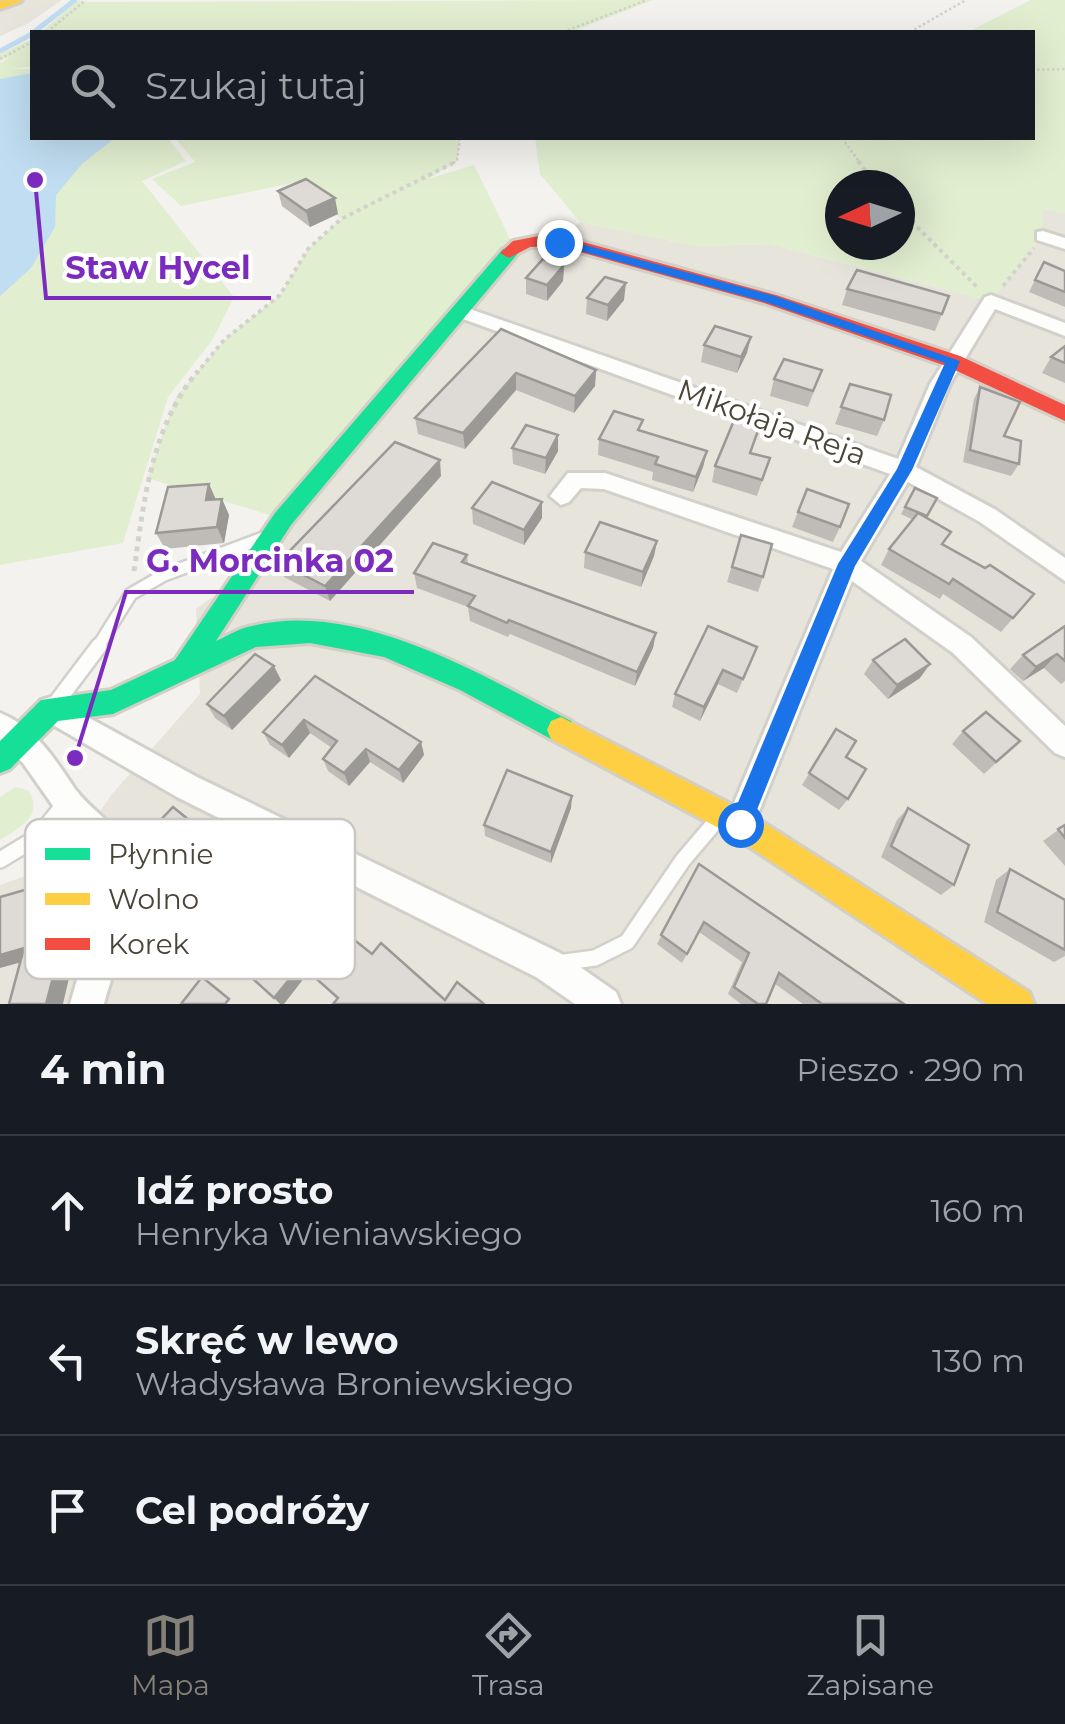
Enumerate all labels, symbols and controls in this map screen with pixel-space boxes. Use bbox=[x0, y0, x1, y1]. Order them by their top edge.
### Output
search box bbox=[30, 30, 1035, 140]
icon: search bbox=[65, 58, 120, 113]
text: Szukaj tutaj bbox=[145, 62, 367, 109]
north arrow bbox=[825, 170, 915, 260]
route end bbox=[537, 220, 583, 266]
callout: Staw Hycel bbox=[46, 236, 271, 298]
text: Staw Hycel bbox=[65, 248, 251, 287]
street label: Mikołaja Reja bbox=[673, 371, 871, 473]
callout: G. Morcinka 02 bbox=[126, 530, 414, 592]
text: G. Morcinka 02 bbox=[146, 541, 394, 580]
route start bbox=[718, 802, 764, 848]
legend bbox=[25, 819, 355, 979]
text: Płynnie bbox=[108, 837, 213, 871]
text: Wolno bbox=[108, 882, 199, 916]
text: Korek bbox=[108, 927, 190, 961]
text: 4 min bbox=[40, 1043, 167, 1095]
text: Pieszo · 290 m bbox=[796, 1050, 1025, 1089]
text: Idź prosto bbox=[135, 1167, 333, 1214]
icon: ahead bbox=[40, 1183, 95, 1238]
text: 160 m bbox=[930, 1191, 1025, 1230]
text: Henryka Wieniawskiego bbox=[135, 1214, 522, 1253]
text: Skręć w lewo bbox=[135, 1317, 399, 1364]
icon: left bbox=[40, 1333, 95, 1388]
text: 130 m bbox=[932, 1341, 1025, 1380]
text: Władysława Broniewskiego bbox=[135, 1364, 573, 1403]
icon: arrive bbox=[40, 1483, 95, 1538]
text: Cel podróży bbox=[135, 1487, 369, 1534]
tab: Mapa bbox=[131, 1608, 210, 1702]
tab: Trasa bbox=[472, 1608, 544, 1702]
tab: Zapisane bbox=[807, 1608, 934, 1702]

